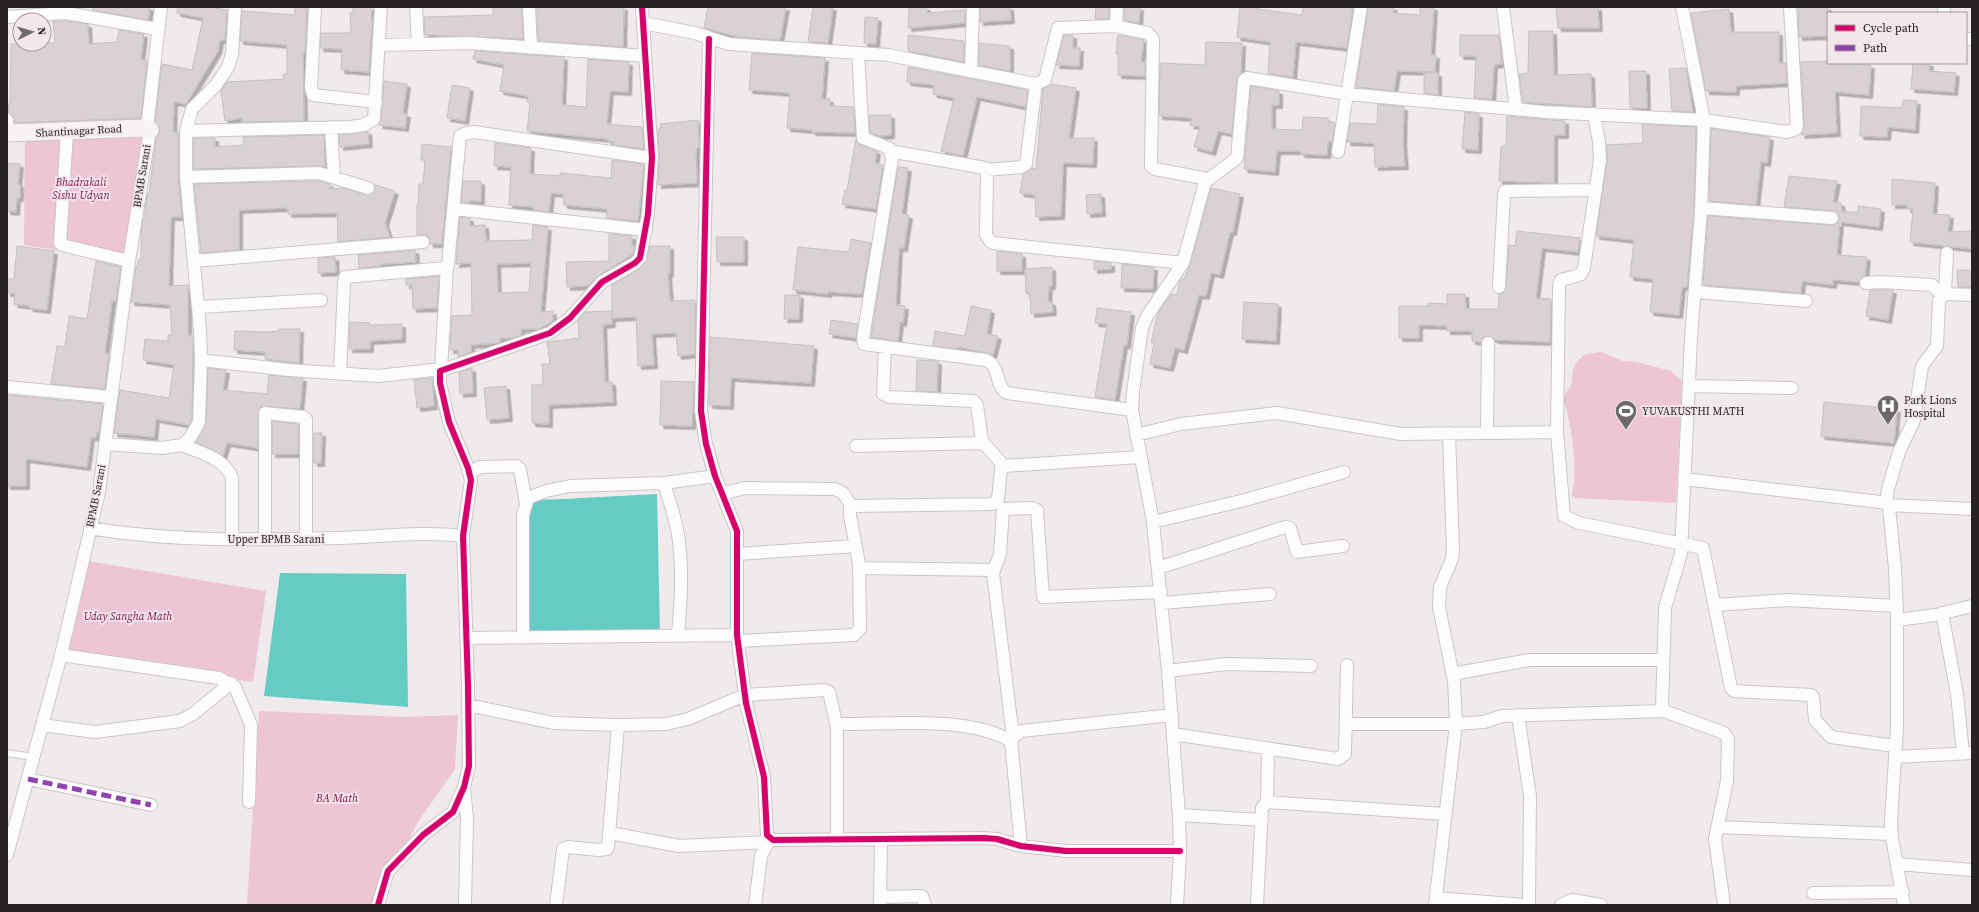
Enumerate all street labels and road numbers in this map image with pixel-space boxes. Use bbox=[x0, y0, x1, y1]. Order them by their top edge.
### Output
street label: Shantinagar Road bbox=[35, 121, 123, 141]
street label: BPMB Sarani bbox=[130, 143, 154, 209]
street label: BPMB Sarani bbox=[83, 463, 109, 529]
street label: Upper BPMB Sarani bbox=[228, 532, 324, 547]

